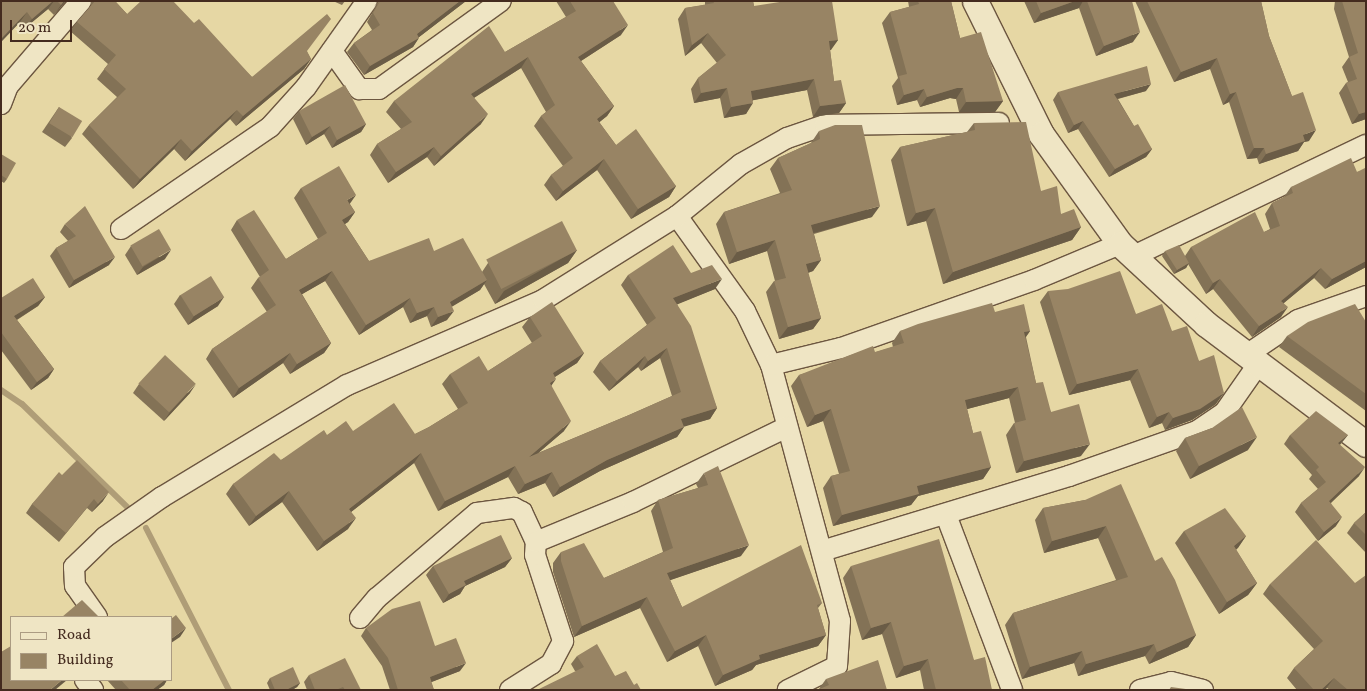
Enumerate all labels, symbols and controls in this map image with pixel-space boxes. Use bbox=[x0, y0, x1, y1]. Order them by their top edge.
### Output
scale bar bbox=[12, 10, 75, 42]
text: 20 m bbox=[18, 18, 51, 39]
legend bbox=[10, 616, 172, 681]
text: Road bbox=[57, 625, 91, 646]
text: Building bbox=[57, 650, 113, 671]

